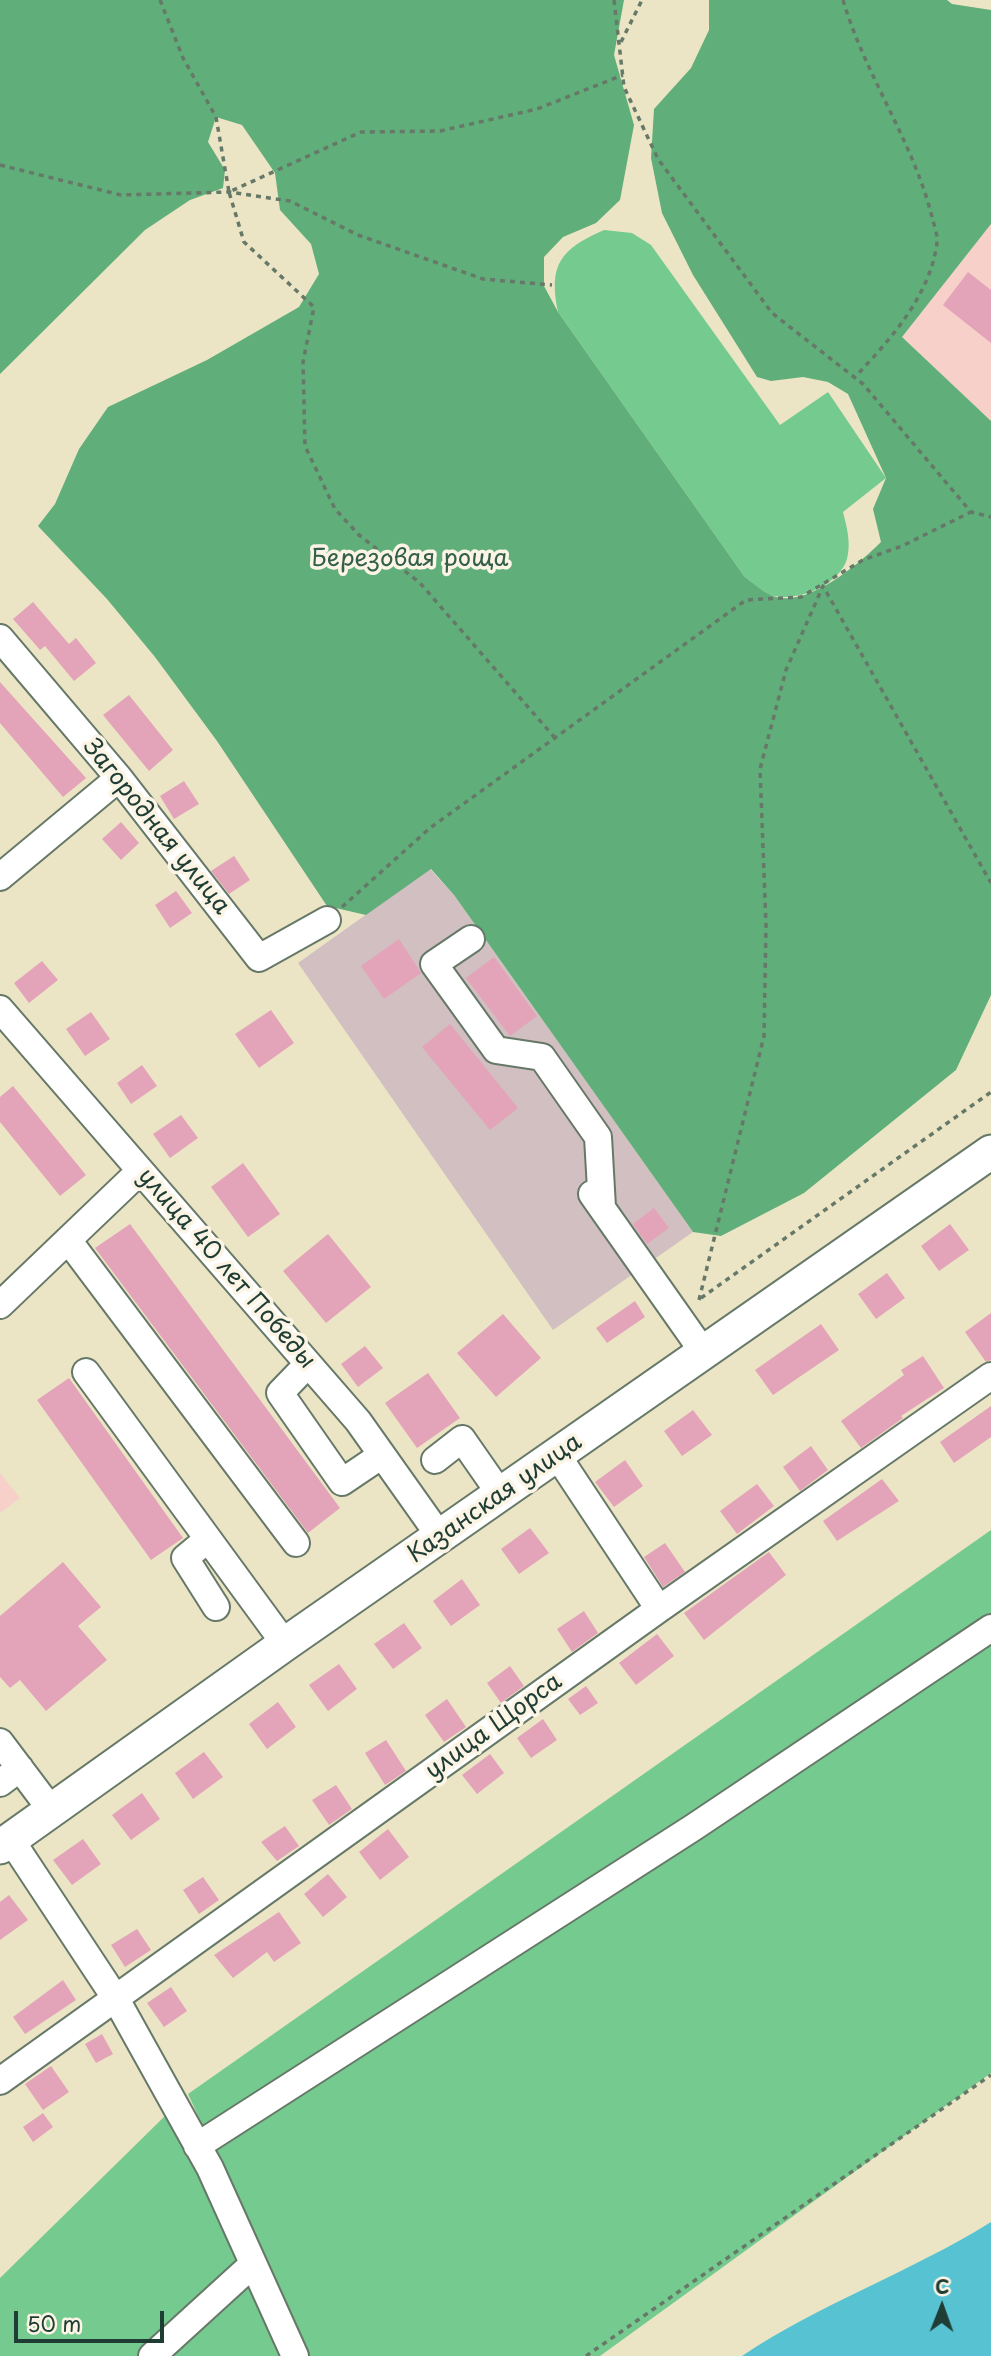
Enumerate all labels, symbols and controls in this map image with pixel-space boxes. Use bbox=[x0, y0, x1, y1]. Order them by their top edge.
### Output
park label: Березовая роща bbox=[312, 545, 508, 573]
street label: Загородная улица bbox=[76, 733, 236, 921]
street label: улица 40 лет Победы bbox=[131, 1163, 321, 1375]
street label: Казанская улица bbox=[402, 1428, 588, 1570]
street label: улица Щорса bbox=[420, 1668, 568, 1786]
north arrow bbox=[907, 2272, 977, 2342]
text: С bbox=[935, 2272, 950, 2300]
scale bar bbox=[18, 2296, 168, 2340]
text: 50 m bbox=[27, 2307, 81, 2339]

